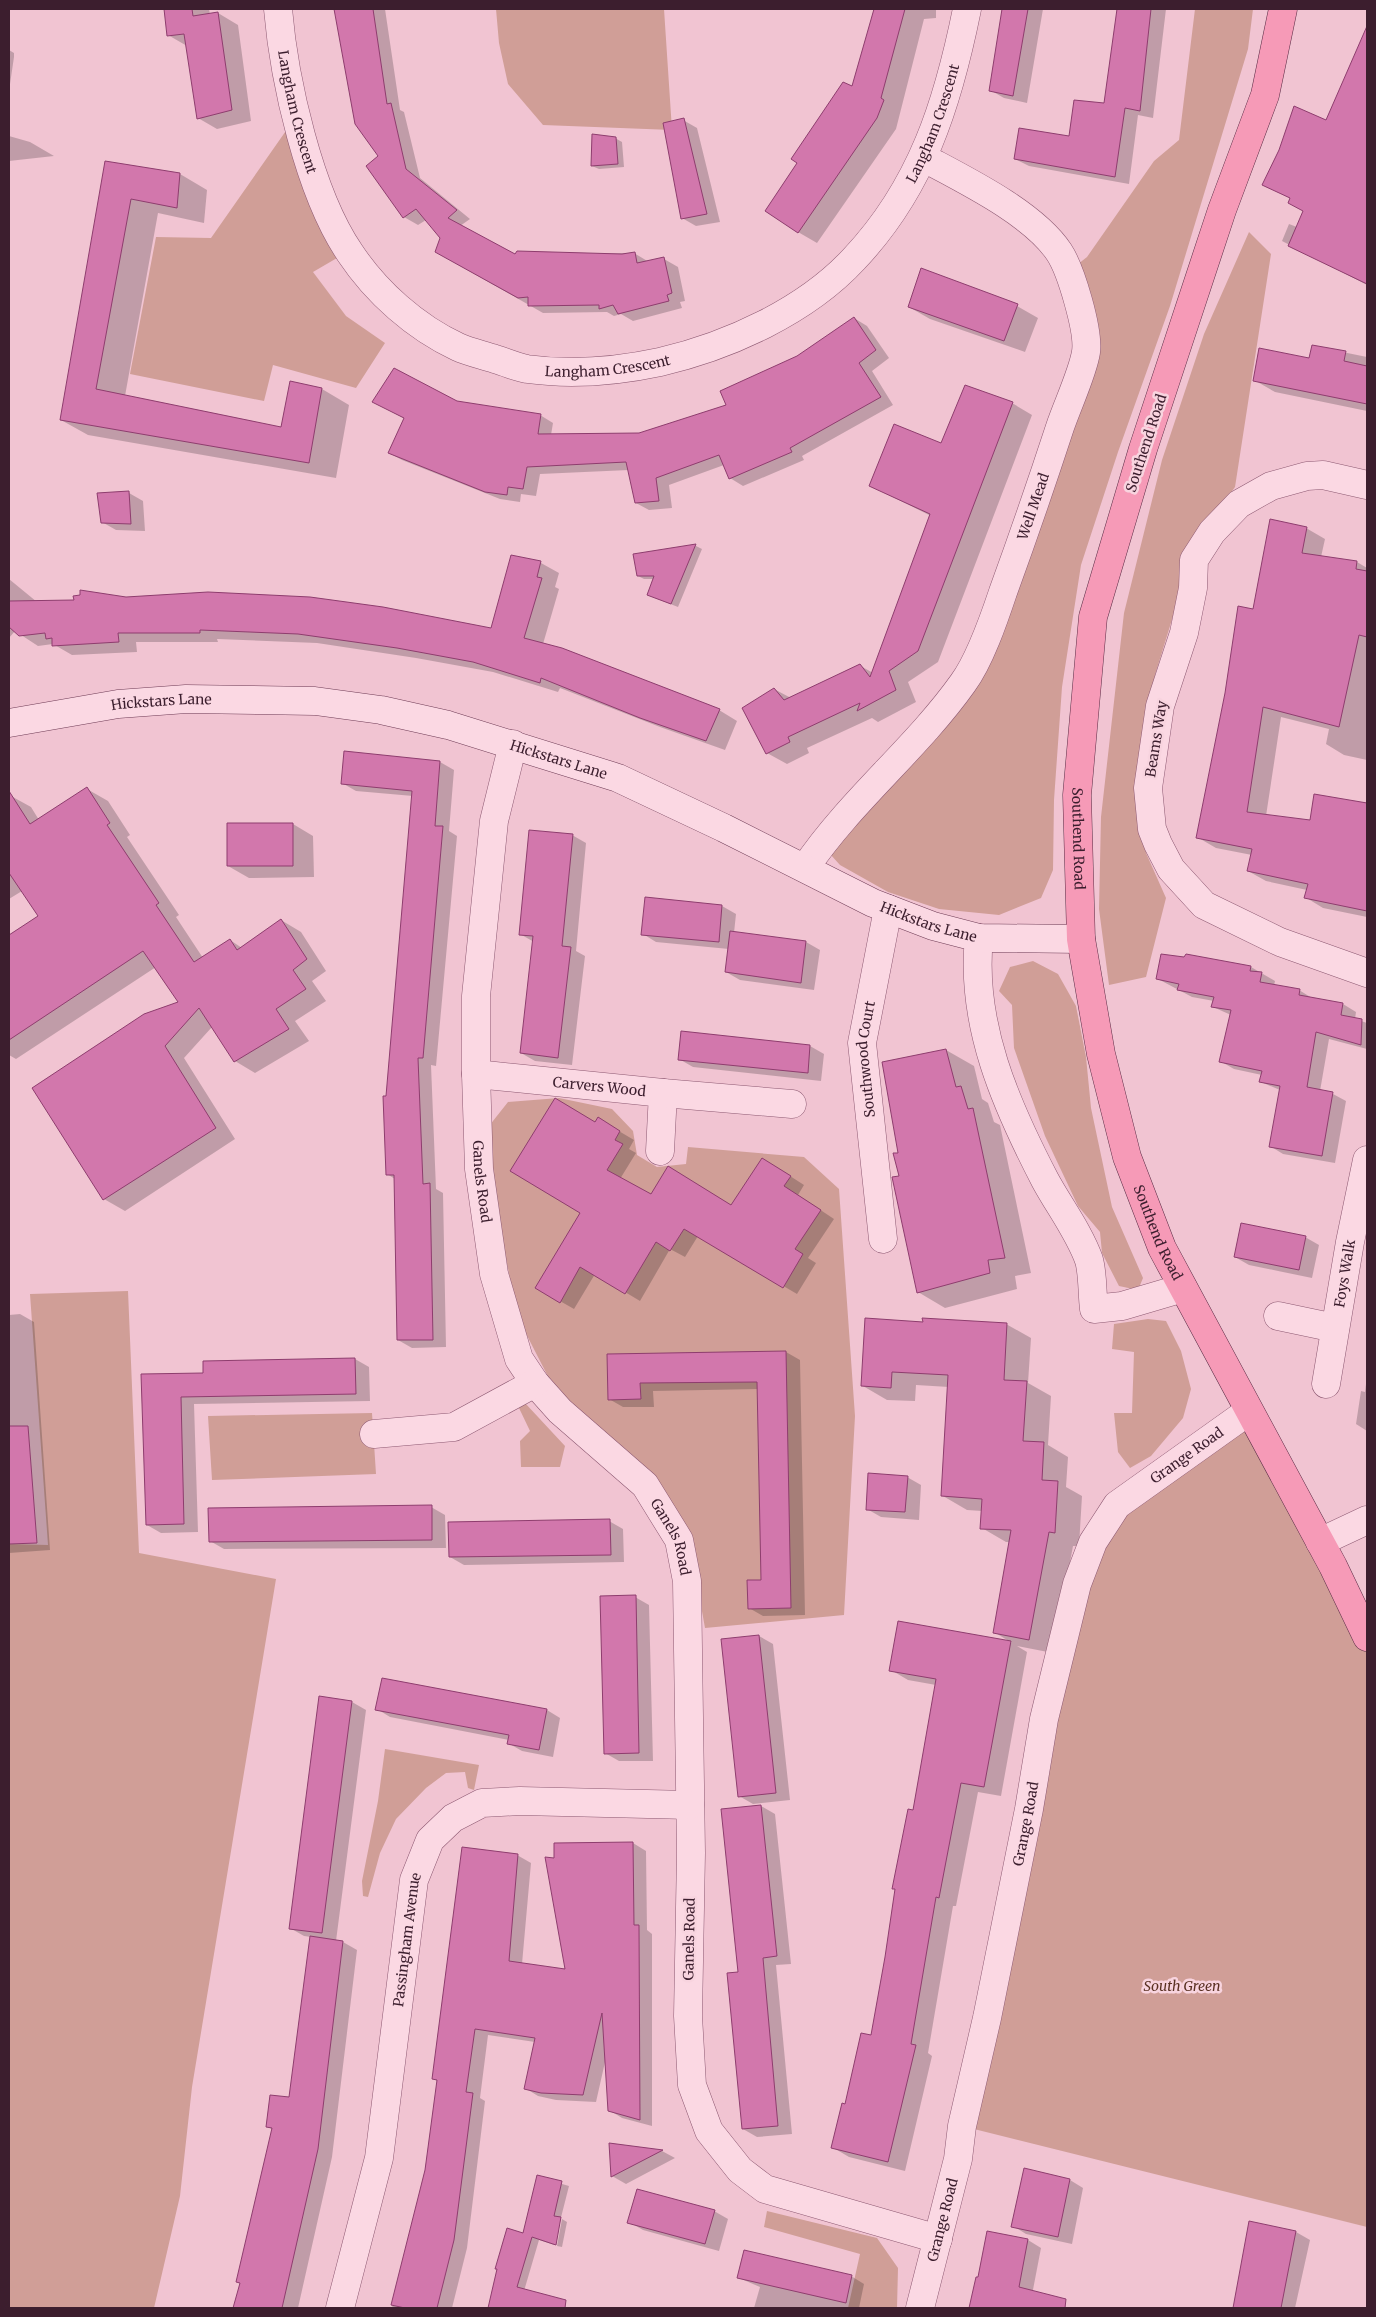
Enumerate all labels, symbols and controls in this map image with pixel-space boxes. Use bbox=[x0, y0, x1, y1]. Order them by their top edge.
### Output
street label: Langham Crescent bbox=[274, 49, 321, 177]
street label: Langham Crescent bbox=[902, 61, 963, 186]
street label: Langham Crescent bbox=[544, 351, 673, 381]
street label: Southend Road bbox=[1122, 391, 1171, 494]
street label: Well Mead bbox=[1013, 470, 1053, 543]
street label: Hickstars Lane bbox=[109, 690, 212, 714]
street label: Beams Way bbox=[1141, 699, 1171, 779]
street label: Hickstars Lane bbox=[508, 736, 609, 783]
street label: Southend Road bbox=[1068, 787, 1089, 891]
street label: Hickstars Lane bbox=[878, 898, 979, 946]
street label: Southwood Court bbox=[853, 999, 879, 1119]
street label: Carvers Wood bbox=[552, 1073, 647, 1100]
street label: Ganels Road bbox=[469, 1140, 496, 1224]
street label: Southend Road bbox=[1130, 1182, 1187, 1284]
street label: Foys Walk bbox=[1330, 1238, 1359, 1309]
street label: Grange Road bbox=[1147, 1423, 1227, 1487]
street label: Ganels Road bbox=[647, 1495, 695, 1577]
street label: Grange Road bbox=[1009, 1780, 1043, 1868]
street label: Passingham Avenue bbox=[389, 1870, 425, 2008]
street label: Ganels Road bbox=[679, 1897, 699, 1981]
park label: South Green bbox=[1144, 1977, 1220, 1995]
street label: Grange Road bbox=[923, 2176, 962, 2264]

